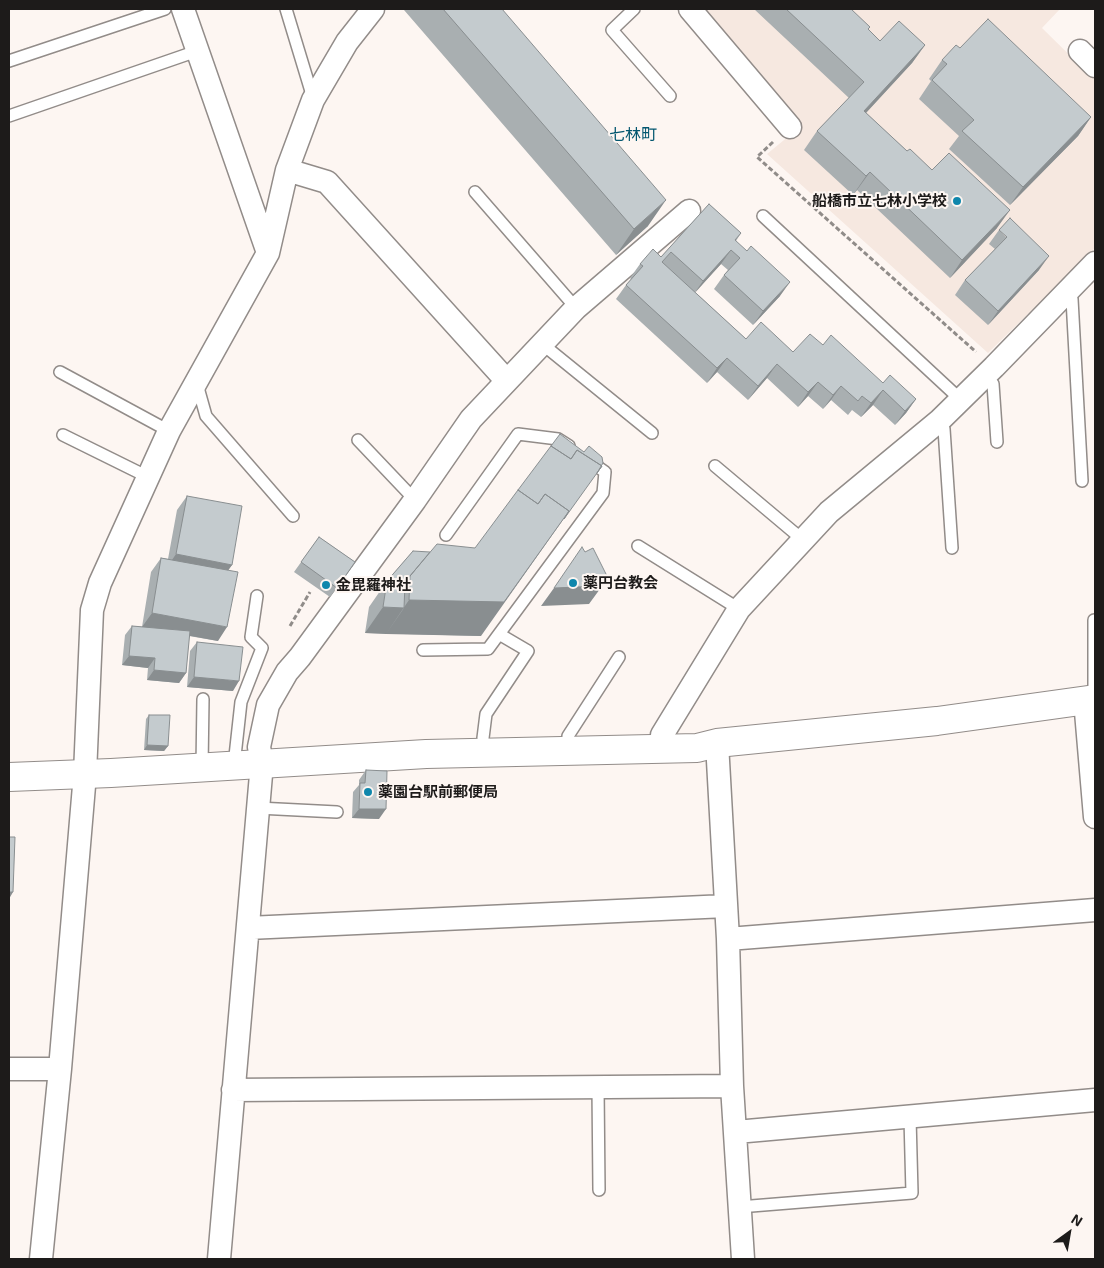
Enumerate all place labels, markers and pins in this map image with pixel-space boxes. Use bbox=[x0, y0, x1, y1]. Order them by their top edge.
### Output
place label: 船橋市立七林小学校 bbox=[812, 192, 947, 210]
marker: 船橋市立七林小学校 bbox=[951, 195, 963, 207]
place label: 薬円台教会 bbox=[583, 574, 658, 592]
place label: 金毘羅神社 bbox=[336, 576, 411, 594]
marker: 薬円台教会 bbox=[567, 577, 579, 589]
marker: 金毘羅神社 bbox=[320, 579, 332, 591]
place label: 薬園台駅前郵便局 bbox=[378, 783, 498, 801]
marker: 薬園台駅前郵便局 bbox=[362, 786, 374, 798]

